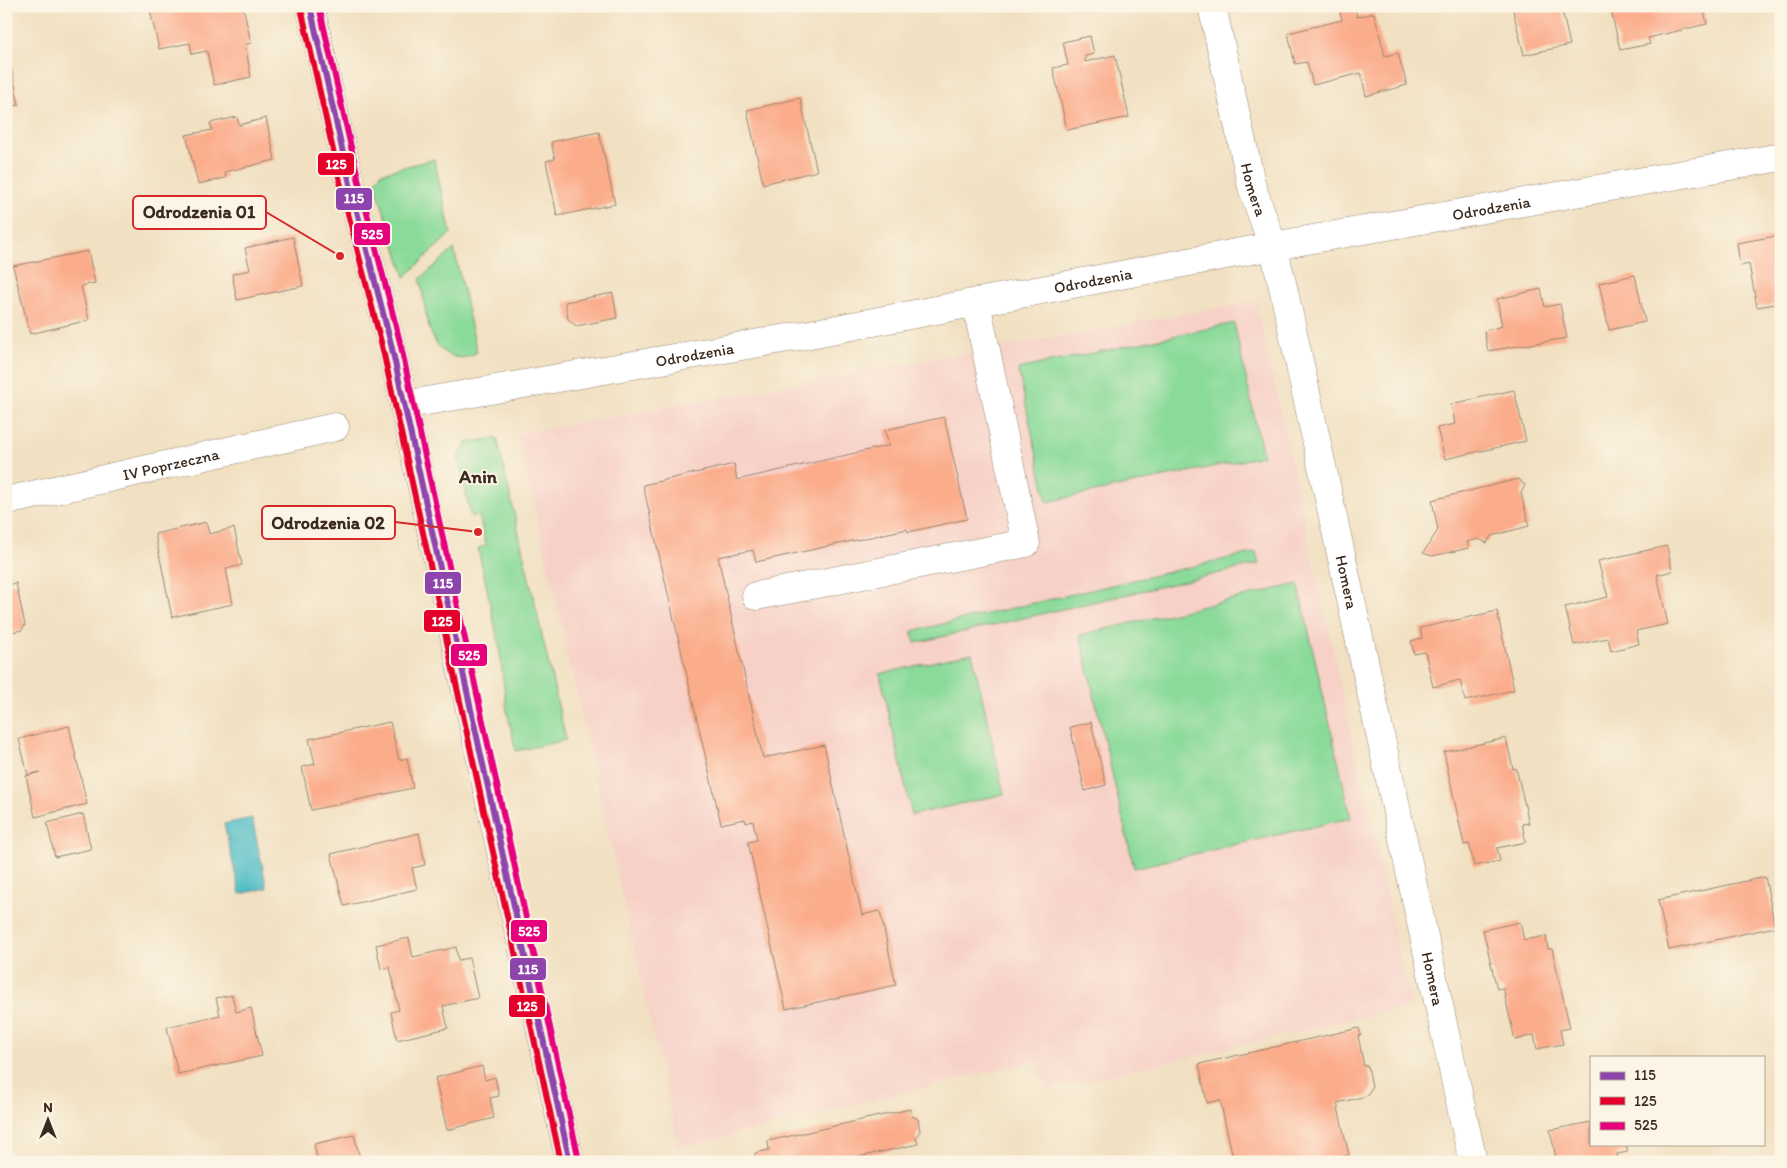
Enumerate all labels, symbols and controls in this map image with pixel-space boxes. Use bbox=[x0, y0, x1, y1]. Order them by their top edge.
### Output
line badge: 125 bbox=[317, 152, 355, 176]
text: 125 bbox=[325, 156, 347, 173]
street label: Homera bbox=[1237, 161, 1271, 219]
line badge: 115 bbox=[335, 187, 373, 211]
text: 115 bbox=[344, 190, 365, 207]
street label: Odrodzenia bbox=[1451, 191, 1533, 224]
callout: Odrodzenia 01 bbox=[133, 196, 266, 229]
text: Odrodzenia 01 bbox=[143, 201, 256, 223]
line badge: 525 bbox=[353, 222, 391, 246]
text: 525 bbox=[361, 226, 384, 243]
street label: Odrodzenia bbox=[1052, 263, 1134, 297]
street label: Odrodzenia bbox=[654, 338, 736, 370]
street label: IV Poprzeczna bbox=[121, 444, 221, 484]
district label: Anin bbox=[458, 465, 498, 488]
callout: Odrodzenia 02 bbox=[262, 506, 395, 539]
text: Odrodzenia 02 bbox=[271, 512, 385, 534]
street label: Homera bbox=[1332, 553, 1362, 611]
line badge: 115 bbox=[424, 571, 462, 595]
text: 115 bbox=[433, 575, 454, 592]
line badge: 125 bbox=[423, 609, 461, 633]
text: 125 bbox=[431, 613, 453, 630]
line badge: 525 bbox=[450, 643, 488, 667]
text: 525 bbox=[458, 647, 481, 664]
line badge: 525 bbox=[510, 919, 548, 943]
text: 525 bbox=[518, 923, 541, 940]
street label: Homera bbox=[1418, 950, 1448, 1008]
line badge: 115 bbox=[509, 957, 547, 981]
text: 115 bbox=[518, 961, 539, 978]
line badge: 125 bbox=[508, 994, 546, 1018]
text: 125 bbox=[516, 998, 538, 1015]
legend bbox=[1590, 1056, 1764, 1146]
text: 115 bbox=[1634, 1066, 1656, 1084]
text: 125 bbox=[1634, 1092, 1657, 1110]
north arrow bbox=[22, 1096, 72, 1146]
text: N bbox=[43, 1099, 53, 1116]
text: 525 bbox=[1634, 1116, 1658, 1134]

